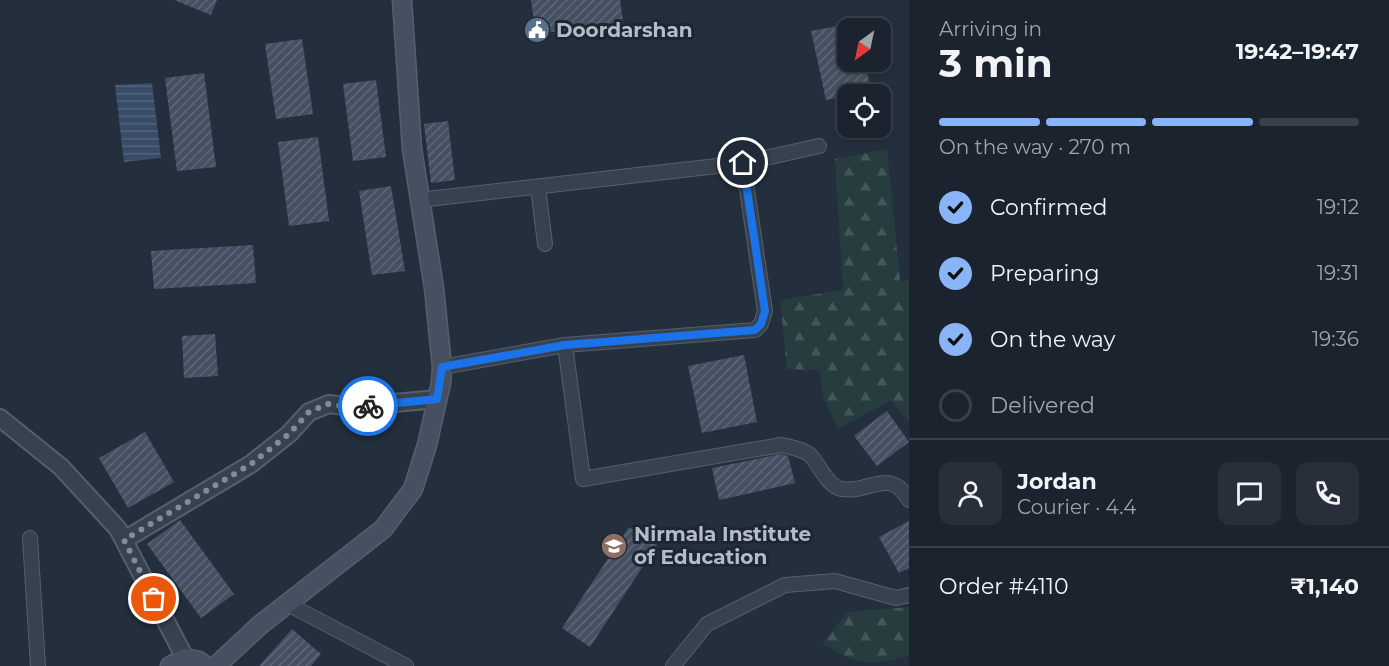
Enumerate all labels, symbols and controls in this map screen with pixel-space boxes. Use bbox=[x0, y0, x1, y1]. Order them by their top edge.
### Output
public building icon: Doordarshan bbox=[522, 15, 552, 45]
text: Arriving in bbox=[939, 17, 1042, 41]
place label: Doordarshan bbox=[556, 18, 693, 42]
north arrow bbox=[837, 18, 891, 72]
map controls bbox=[837, 18, 891, 138]
text: 19:42–19:47 bbox=[1236, 38, 1359, 65]
text: 3 min bbox=[939, 39, 1053, 87]
button: locate bbox=[837, 84, 891, 138]
text: On the way · 270 m bbox=[939, 135, 1131, 159]
pin bbox=[717, 137, 768, 188]
icon: home bbox=[726, 146, 759, 179]
icon: check bbox=[939, 191, 972, 224]
text: Confirmed bbox=[990, 194, 1107, 221]
text: 19:12 bbox=[1317, 195, 1359, 219]
icon: check bbox=[939, 257, 972, 290]
text: Preparing bbox=[990, 260, 1099, 287]
text: 19:31 bbox=[1317, 261, 1359, 285]
icon: check bbox=[939, 323, 972, 356]
text: On the way bbox=[990, 326, 1115, 353]
text: 19:36 bbox=[1312, 327, 1359, 351]
courier bbox=[338, 376, 398, 436]
icon: bike bbox=[352, 390, 385, 423]
text: Delivered bbox=[990, 392, 1095, 419]
button: person bbox=[939, 462, 1002, 525]
button: chat bbox=[1218, 462, 1281, 525]
button: phone bbox=[1296, 462, 1359, 525]
text: Jordan bbox=[1017, 468, 1097, 495]
text: Courier · 4.4 bbox=[1017, 495, 1136, 519]
place label: Nirmala Institute of Education bbox=[634, 522, 811, 569]
school or university icon: Nirmala Institute of Education bbox=[599, 531, 629, 561]
pin bbox=[128, 573, 179, 624]
text: Order #4110 bbox=[939, 573, 1069, 600]
text: ₹1,140 bbox=[1290, 573, 1359, 600]
icon: bag bbox=[137, 582, 170, 615]

